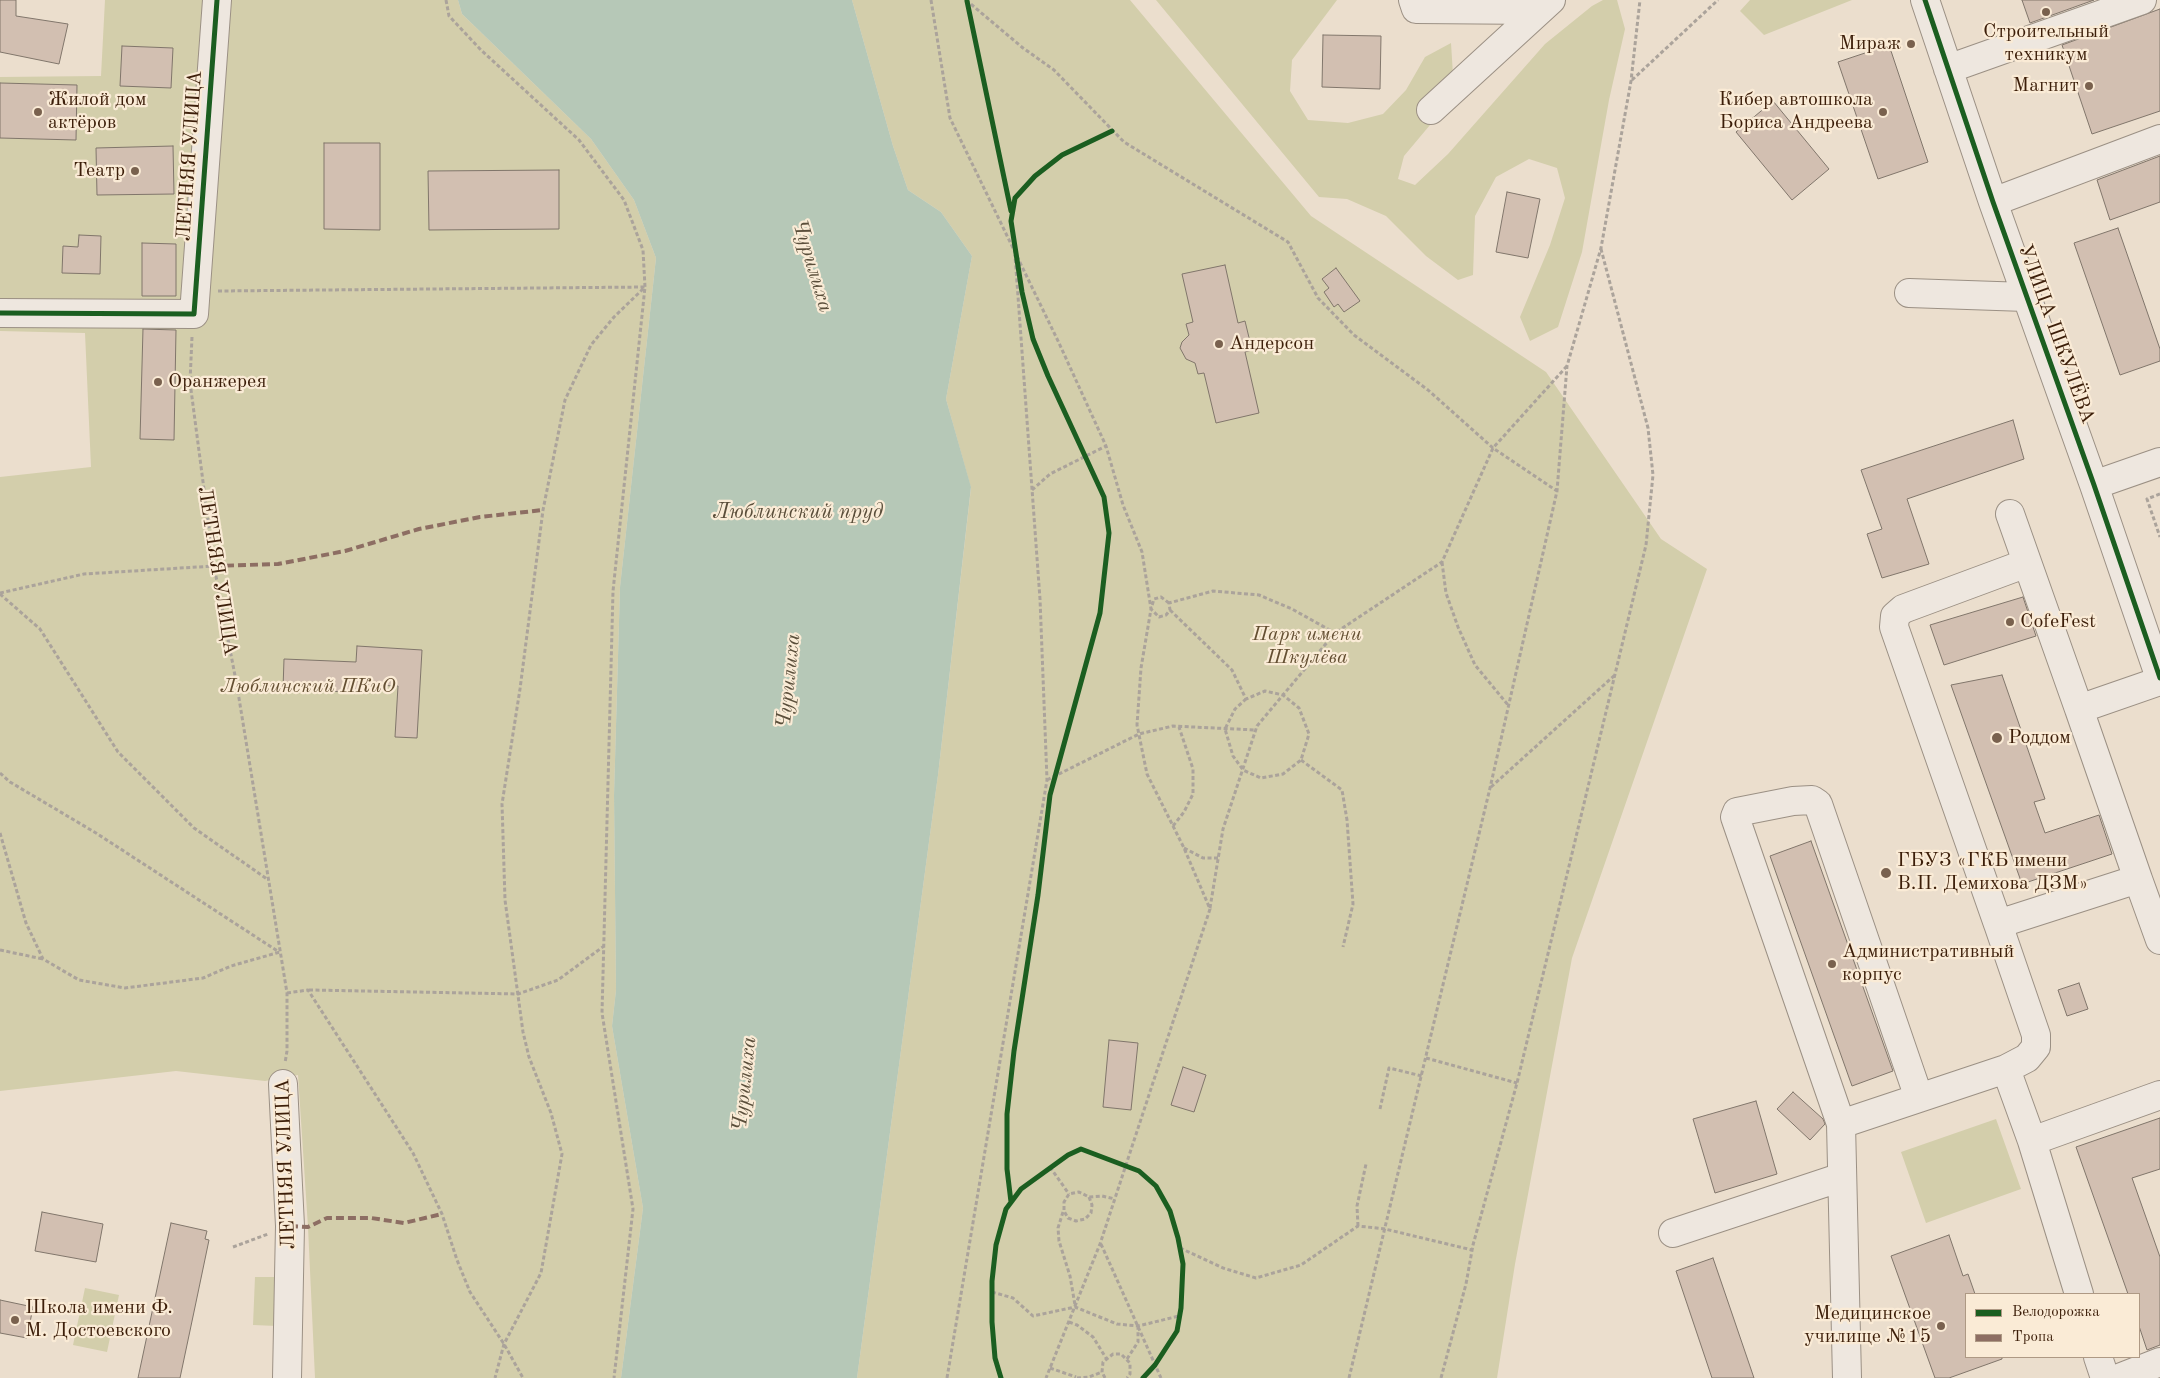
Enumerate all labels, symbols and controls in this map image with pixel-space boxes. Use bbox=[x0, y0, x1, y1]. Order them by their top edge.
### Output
marker: Строительный техникум bbox=[2040, 6, 2052, 18]
place label: Строительный техникум bbox=[1983, 20, 2109, 67]
place label: Мираж bbox=[1839, 32, 1901, 56]
marker: Мираж bbox=[1905, 38, 1917, 50]
street label: ЛЕТНЯЯ УЛИЦА bbox=[172, 70, 208, 242]
place label: Магнит bbox=[2012, 74, 2079, 98]
marker: Магнит bbox=[2083, 80, 2095, 92]
place label: Жилой дом актёров bbox=[48, 88, 147, 135]
place label: Кибер автошкола Бориса Андреева bbox=[1719, 88, 1873, 135]
marker: Жилой дом актёров bbox=[32, 106, 44, 118]
marker: Кибер автошкола Бориса Андреева bbox=[1877, 106, 1889, 118]
place label: Театр bbox=[73, 159, 125, 183]
marker: Театр bbox=[129, 165, 141, 177]
water label: Чурилиха bbox=[786, 217, 838, 315]
street label: УЛИЦА ШКУЛЁВА bbox=[2012, 241, 2100, 427]
place label: Андерсон bbox=[1229, 332, 1314, 356]
marker: Андерсон bbox=[1213, 338, 1225, 350]
place label: Оранжерея bbox=[168, 370, 267, 394]
marker: Оранжерея bbox=[152, 376, 164, 388]
street label: ЛЕТНЯЯ УЛИЦА bbox=[192, 485, 242, 657]
water label: Люблинский пруд bbox=[713, 499, 883, 525]
place label: CofeFest bbox=[2020, 610, 2096, 634]
marker: CofeFest bbox=[2004, 616, 2016, 628]
park label: Парк имени Шкулёва bbox=[1252, 623, 1362, 670]
water label: Чурилиха bbox=[771, 632, 807, 730]
park label: Люблинский ПКиО bbox=[220, 675, 396, 699]
place label: Роддом bbox=[2008, 726, 2071, 750]
marker: Роддом bbox=[1990, 731, 2004, 745]
place label: ГБУЗ «ГКБ имени В.П. Демихова ДЗМ» bbox=[1897, 849, 2088, 896]
marker: ГБУЗ «ГКБ имени В.П. Демихова ДЗМ» bbox=[1879, 866, 1893, 880]
place label: Административный корпус bbox=[1842, 940, 2014, 987]
marker: Административный корпус bbox=[1826, 958, 1838, 970]
water label: Чурилиха bbox=[727, 1035, 763, 1133]
street label: ЛЕТНЯЯ УЛИЦА bbox=[271, 1078, 301, 1250]
legend bbox=[1965, 1293, 2140, 1358]
place label: Школа имени Ф. М. Достоевского bbox=[25, 1296, 173, 1343]
place label: Медицинское училище №15 bbox=[1804, 1302, 1931, 1349]
text: Велодорожка bbox=[2012, 1305, 2100, 1320]
marker: Школа имени Ф. М. Достоевского bbox=[9, 1314, 21, 1326]
marker: Медицинское училище №15 bbox=[1935, 1320, 1947, 1332]
text: Тропа bbox=[2012, 1330, 2054, 1345]

